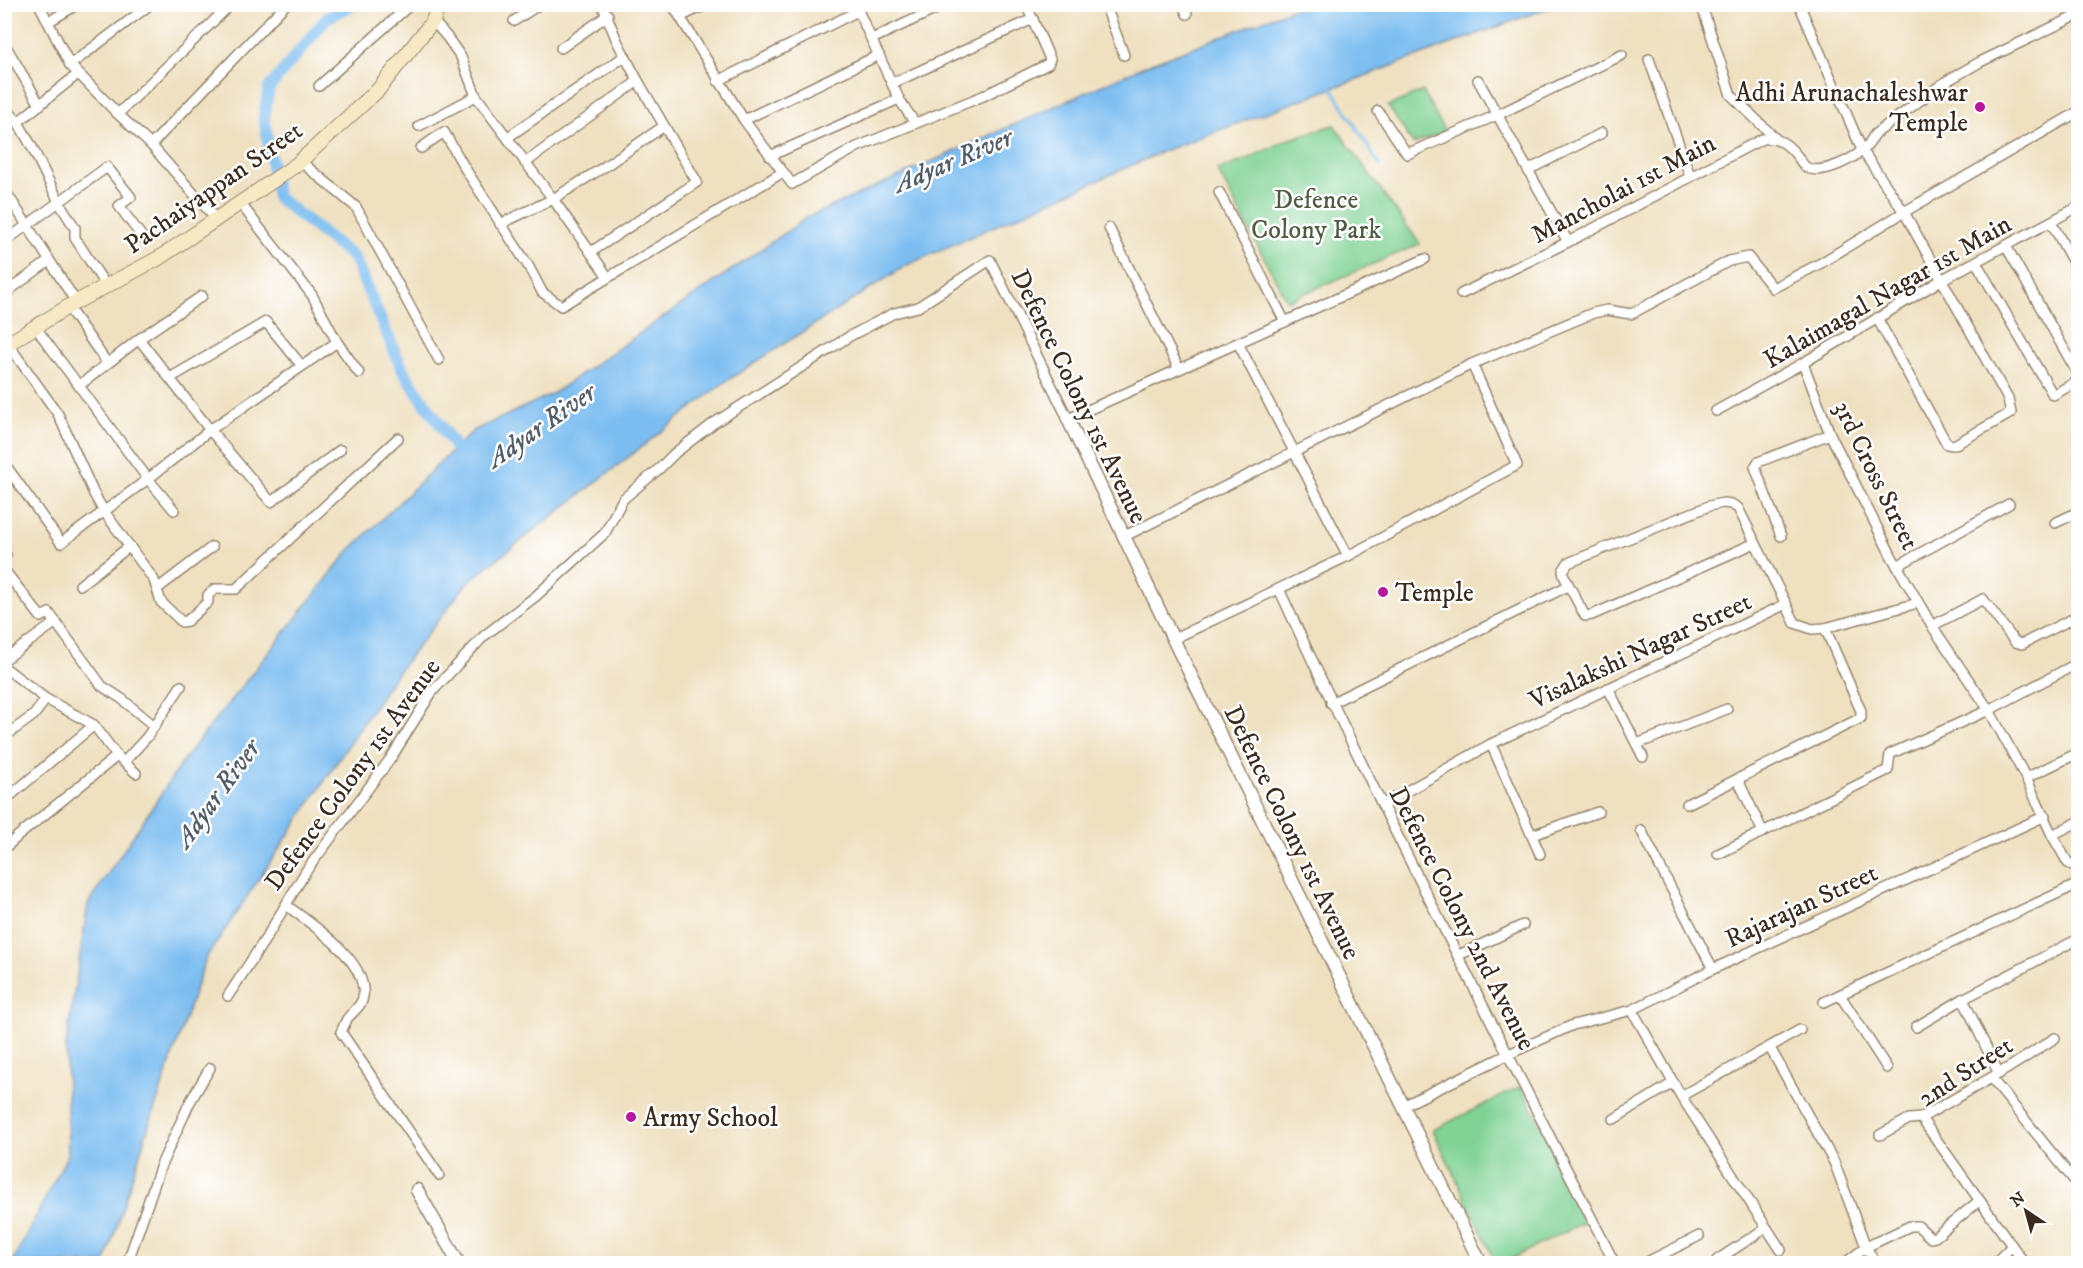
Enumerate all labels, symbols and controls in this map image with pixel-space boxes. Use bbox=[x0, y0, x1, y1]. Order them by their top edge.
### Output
place label: Adhi Arunachaleshwar Temple bbox=[1735, 77, 1968, 140]
marker: Adhi Arunachaleshwar Temple bbox=[1973, 100, 1987, 114]
street label: Pachaiyappan Street bbox=[118, 115, 309, 262]
water label: Adyar River bbox=[886, 120, 1020, 202]
street label: Mancholai 1st Main bbox=[1526, 127, 1722, 252]
park label: Defence Colony Park bbox=[1251, 184, 1381, 247]
street label: Kalaimagal Nagar 1st Main bbox=[1758, 208, 2018, 377]
street label: Defence Colony 1st Avenue bbox=[1003, 264, 1155, 529]
water label: Adyar River bbox=[478, 375, 605, 477]
street label: 3rd Cross Street bbox=[1825, 396, 1926, 556]
place label: Temple bbox=[1395, 577, 1474, 610]
marker: Temple bbox=[1376, 585, 1390, 599]
street label: Visalakshi Nagar Street bbox=[1523, 585, 1757, 718]
street label: Defence Colony 1st Avenue bbox=[258, 652, 448, 897]
street label: Defence Colony 1st Avenue bbox=[1216, 700, 1368, 965]
water label: Adyar River bbox=[165, 731, 270, 857]
street label: Defence Colony 2nd Avenue bbox=[1381, 781, 1543, 1056]
street label: Rajarajan Street bbox=[1720, 857, 1883, 956]
street label: 2nd Street bbox=[1912, 1029, 2019, 1115]
place label: Army School bbox=[643, 1102, 778, 1135]
marker: Army School bbox=[624, 1110, 638, 1124]
north arrow bbox=[1996, 1181, 2056, 1241]
text: N bbox=[2007, 1188, 2029, 1212]

